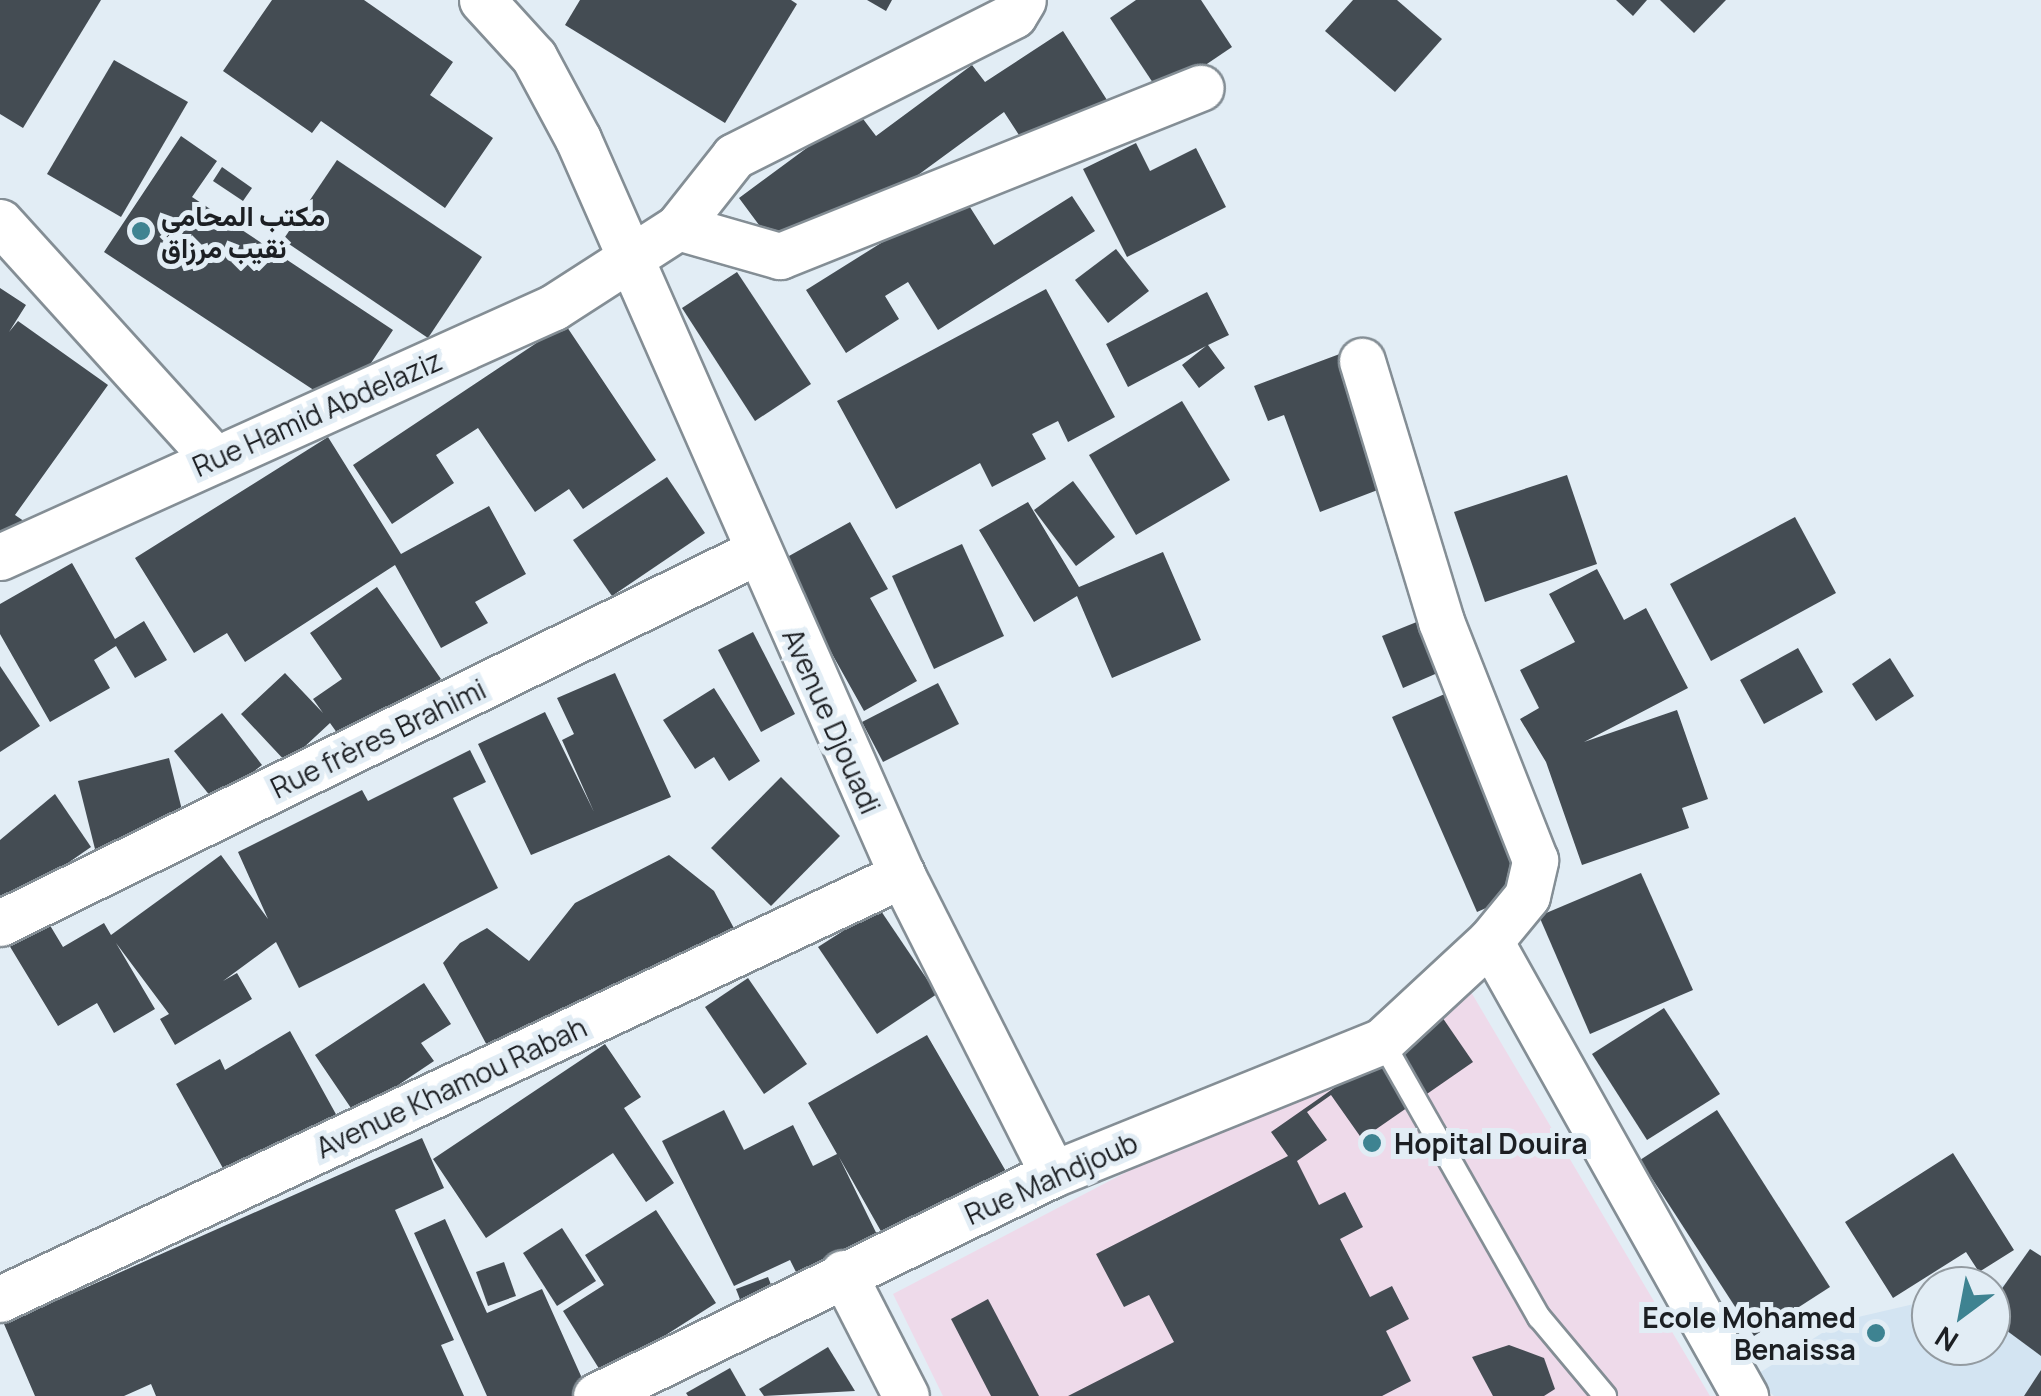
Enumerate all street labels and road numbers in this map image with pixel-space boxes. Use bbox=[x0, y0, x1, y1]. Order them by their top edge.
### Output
street label: Rue Hamid Abdelaziz bbox=[187, 343, 447, 483]
street label: Avenue Djouadi bbox=[776, 623, 888, 819]
street label: Rue frères Brahimi bbox=[265, 671, 491, 805]
street label: Avenue Khamou Rabah bbox=[310, 1010, 592, 1164]
street label: Rue Mahdjoub bbox=[960, 1125, 1142, 1231]

